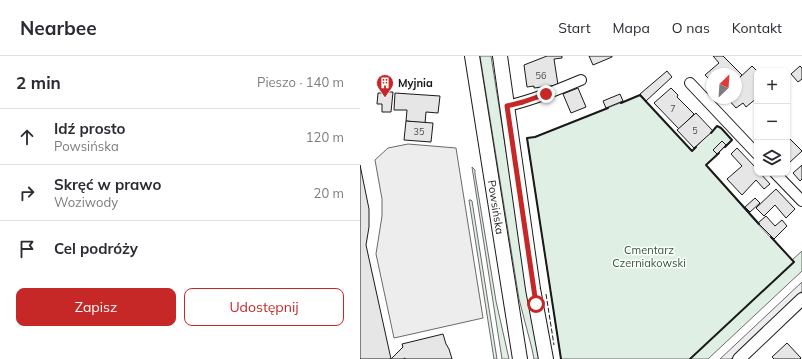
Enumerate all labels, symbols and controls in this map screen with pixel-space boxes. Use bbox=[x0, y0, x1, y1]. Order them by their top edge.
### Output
text: Nearbee bbox=[20, 16, 97, 40]
text: Start bbox=[558, 19, 591, 37]
text: Mapa bbox=[613, 19, 650, 37]
text: O nas bbox=[672, 19, 710, 37]
text: Kontakt bbox=[732, 19, 782, 37]
north arrow bbox=[706, 68, 742, 104]
map controls bbox=[754, 68, 790, 176]
button: + bbox=[754, 68, 790, 104]
house number: 56 bbox=[536, 70, 546, 81]
text: 2 min bbox=[16, 72, 61, 93]
building icon: Myjnia bbox=[375, 73, 395, 98]
text: Pieszo · 140 m bbox=[257, 74, 344, 90]
place label: Myjnia bbox=[398, 76, 433, 90]
route end bbox=[537, 85, 555, 103]
house number: 7 bbox=[670, 103, 676, 114]
button: − bbox=[754, 104, 790, 140]
text: Idź prosto bbox=[54, 119, 125, 138]
house number: 5 bbox=[692, 125, 698, 136]
icon: ahead bbox=[16, 126, 38, 148]
house number: 35 bbox=[414, 126, 425, 137]
text: 120 m bbox=[306, 129, 344, 145]
text: Powsińska bbox=[54, 138, 119, 154]
button: layers bbox=[754, 140, 790, 176]
text: Skręć w prawo bbox=[54, 175, 161, 194]
street label: Powsińska bbox=[485, 179, 507, 235]
icon: right bbox=[16, 182, 38, 204]
text: 20 m bbox=[314, 185, 344, 201]
text: Woziwody bbox=[54, 194, 118, 210]
icon: arrive bbox=[16, 238, 38, 260]
text: Cel podróży bbox=[54, 239, 138, 258]
park label: Cmentarz Czerniakowski bbox=[612, 243, 686, 270]
button: Zapisz bbox=[16, 288, 176, 326]
button: Udostępnij bbox=[184, 288, 344, 326]
route start bbox=[527, 295, 545, 313]

